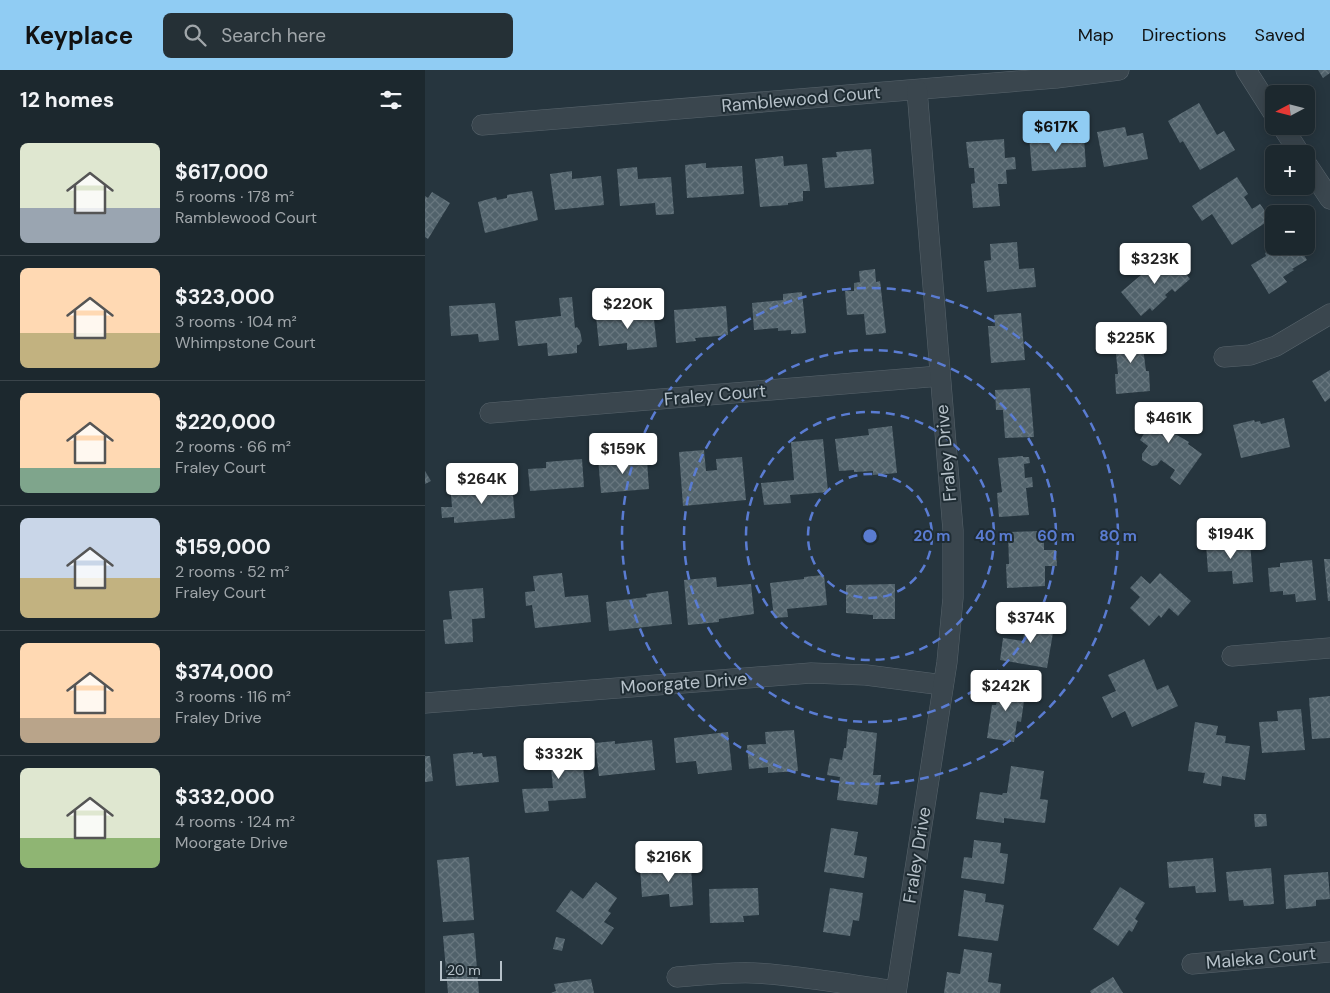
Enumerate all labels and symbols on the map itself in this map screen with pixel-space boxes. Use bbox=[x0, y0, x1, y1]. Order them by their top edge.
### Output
street label: Ramblewood Court bbox=[720, 80, 882, 118]
north arrow bbox=[1265, 85, 1315, 135]
pin: $617K bbox=[1021, 111, 1091, 153]
pin: $323K bbox=[1120, 242, 1190, 285]
pin: $220K bbox=[593, 288, 663, 330]
pin: $225K bbox=[1096, 322, 1166, 364]
street label: Fraley Court bbox=[663, 379, 767, 411]
pin: $461K bbox=[1134, 402, 1204, 444]
street label: Fraley Drive bbox=[930, 403, 962, 503]
pin: $159K bbox=[588, 432, 658, 475]
pin: $264K bbox=[447, 462, 517, 505]
pin: $194K bbox=[1196, 518, 1266, 560]
text: 20 m bbox=[914, 526, 950, 546]
text: 40 m bbox=[975, 526, 1013, 546]
text: 60 m bbox=[1037, 526, 1075, 546]
text: 80 m bbox=[1099, 526, 1137, 546]
centre of rings bbox=[861, 527, 879, 545]
pin: $374K bbox=[996, 602, 1066, 644]
street label: Moorgate Drive bbox=[620, 667, 748, 699]
pin: $242K bbox=[971, 670, 1041, 712]
pin: $332K bbox=[524, 738, 594, 780]
street label: Fraley Drive bbox=[898, 805, 936, 905]
pin: $216K bbox=[634, 840, 704, 883]
street label: Maleka Court bbox=[1205, 941, 1317, 975]
scale bar bbox=[440, 958, 503, 981]

